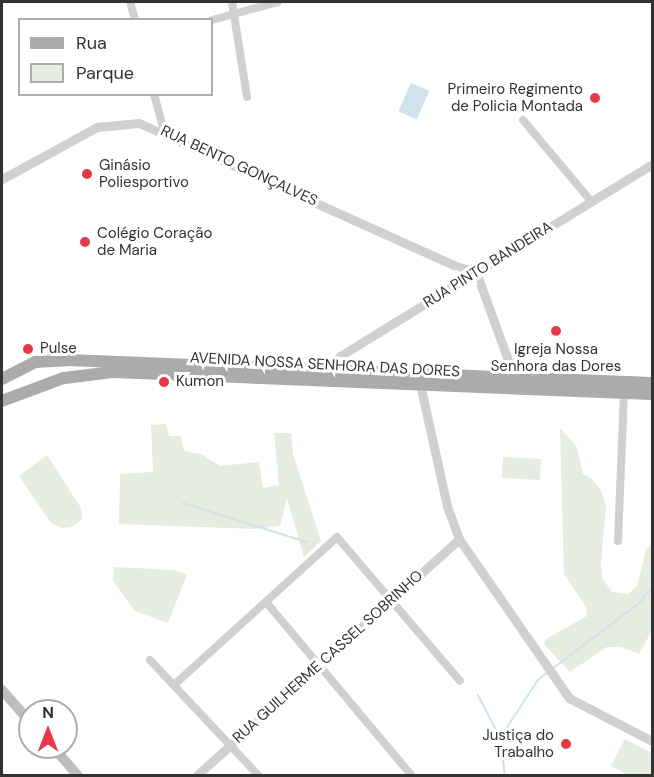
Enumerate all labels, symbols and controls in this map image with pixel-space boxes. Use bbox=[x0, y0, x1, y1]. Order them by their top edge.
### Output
legend bbox=[18, 18, 213, 96]
text: Rua bbox=[76, 31, 107, 55]
text: Parque bbox=[76, 61, 134, 85]
place label: Primeiro Regimento de Policia Montada bbox=[448, 80, 583, 115]
marker: Primeiro Regimento de Policia Montada bbox=[588, 91, 602, 105]
street label: RUA BENTO GONÇALVES bbox=[158, 122, 320, 210]
place label: Ginásio Poliesportivo bbox=[99, 156, 189, 191]
marker: Ginásio Poliesportivo bbox=[80, 167, 94, 181]
street label: RUA PINTO BANDEIRA bbox=[420, 218, 556, 312]
place label: Colégio Coração de Maria bbox=[97, 224, 212, 259]
marker: Colégio Coração de Maria bbox=[78, 235, 92, 249]
marker: Igreja Nossa Senhora das Dores bbox=[549, 324, 563, 338]
place label: Pulse bbox=[40, 340, 77, 358]
place label: Igreja Nossa Senhora das Dores bbox=[491, 340, 621, 375]
marker: Pulse bbox=[21, 342, 35, 356]
street label: AVENIDA NOSSA SENHORA DAS DORES bbox=[190, 349, 460, 381]
place label: Kumon bbox=[176, 373, 224, 391]
marker: Kumon bbox=[157, 375, 171, 389]
street label: RUA GUILHERME CASSEL SOBRINHO bbox=[229, 567, 427, 747]
north arrow bbox=[18, 699, 78, 759]
text: N bbox=[42, 702, 54, 723]
place label: Justiça do Trabalho bbox=[482, 726, 554, 761]
marker: Justiça do Trabalho bbox=[559, 737, 573, 751]

